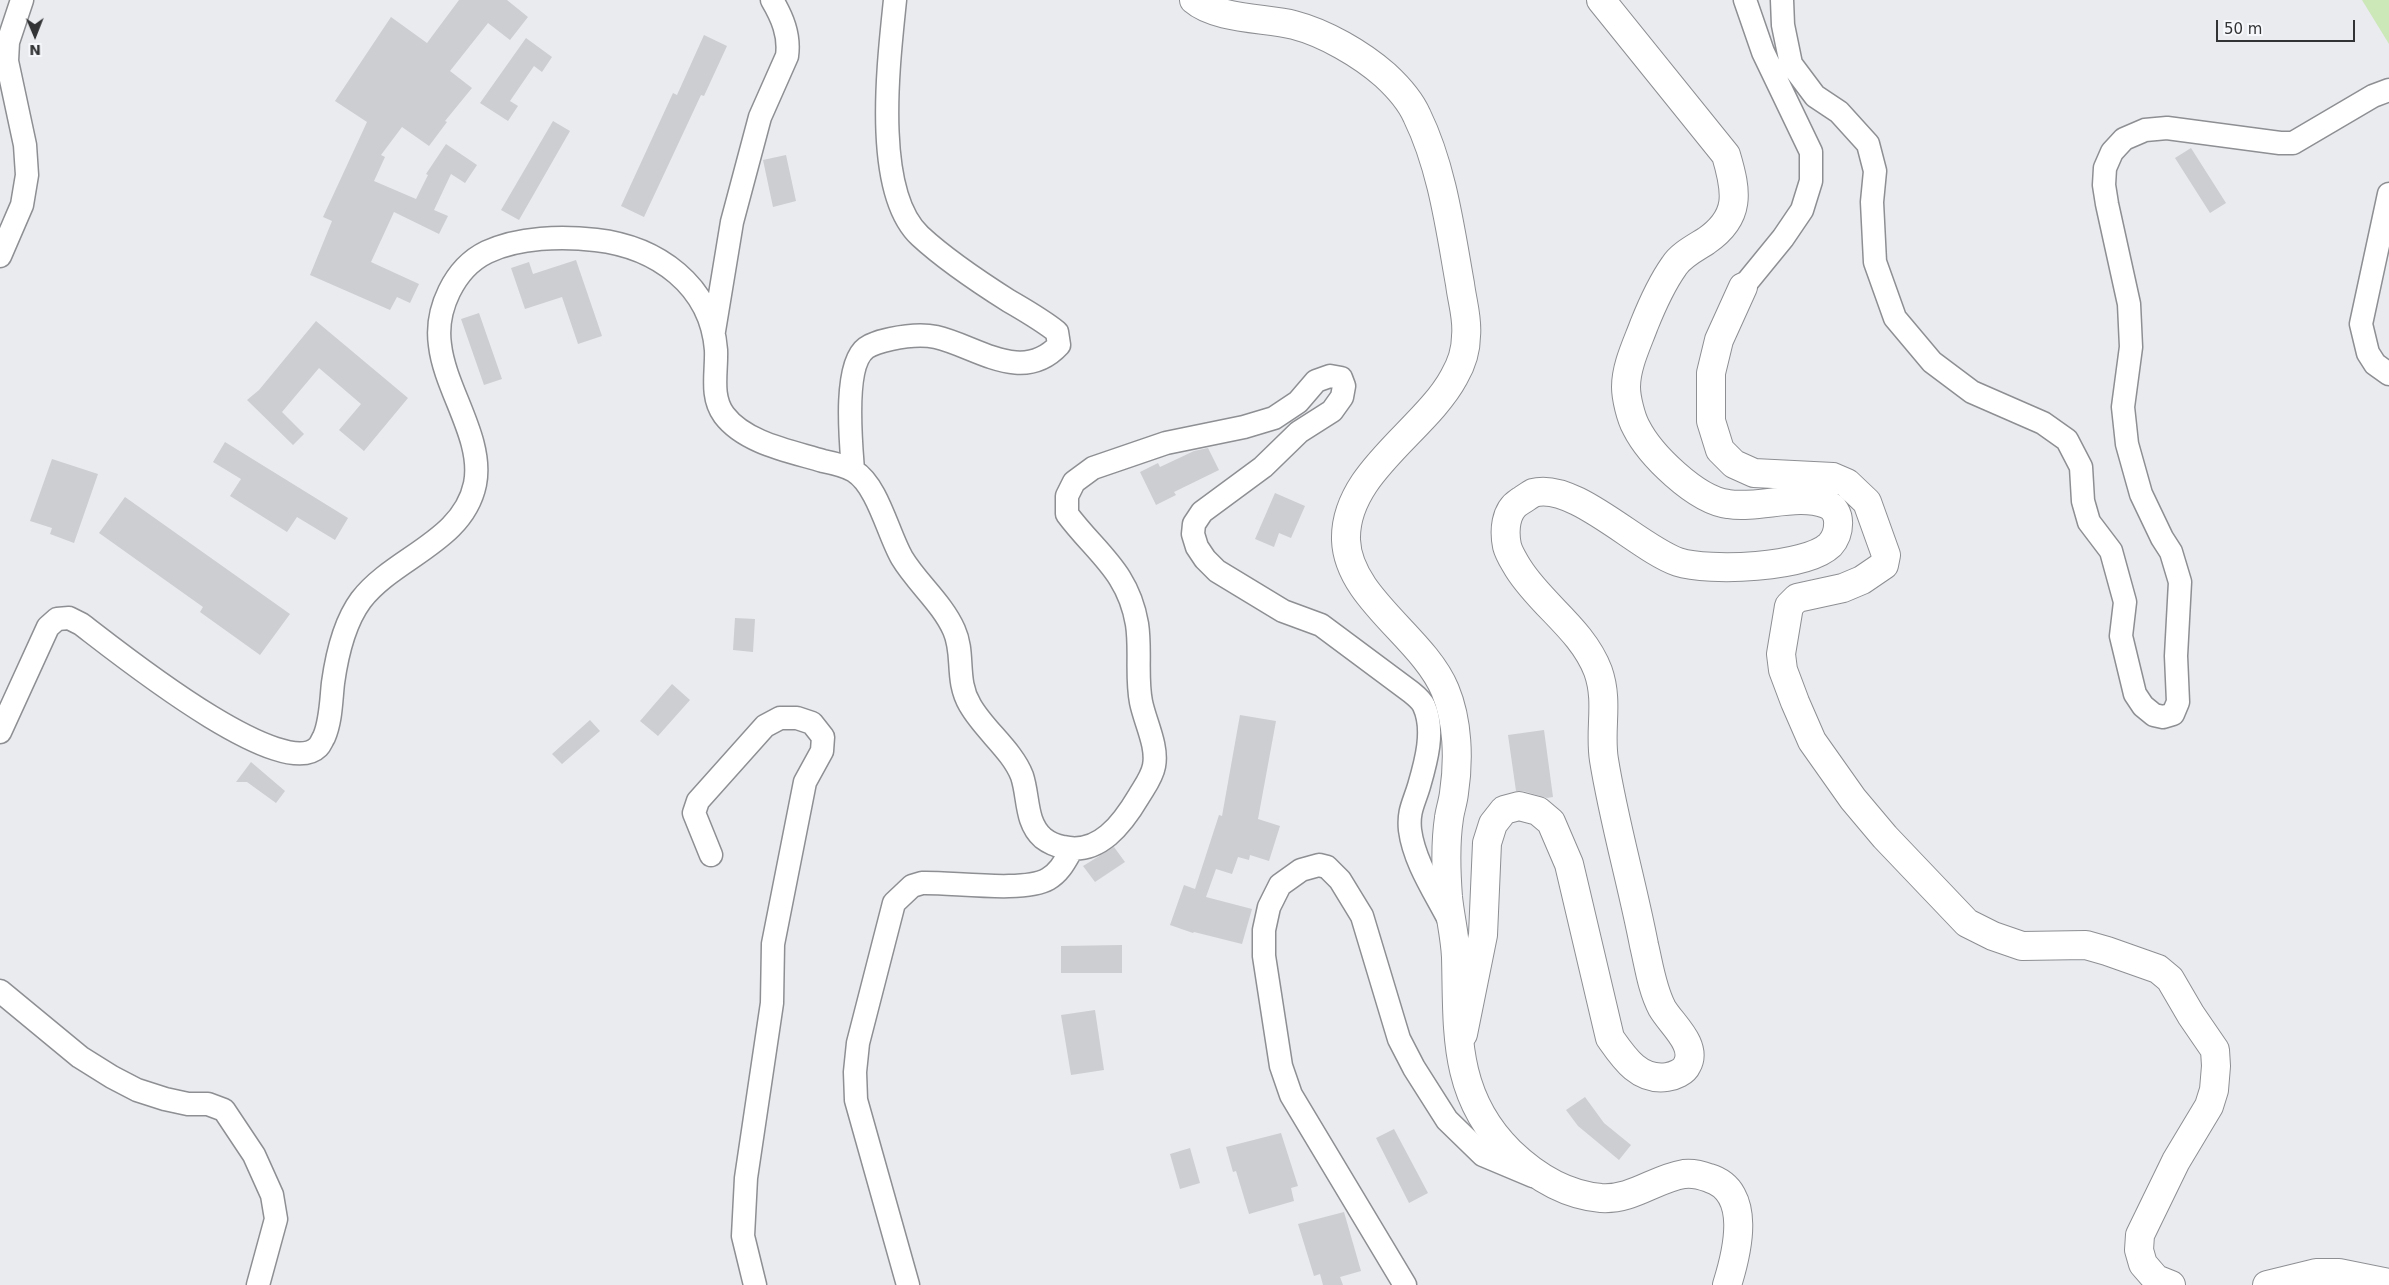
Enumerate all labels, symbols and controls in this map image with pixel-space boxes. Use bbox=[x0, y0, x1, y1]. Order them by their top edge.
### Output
north arrow bbox=[10, 10, 60, 60]
scale bar bbox=[2219, 10, 2358, 42]
text: 50 m bbox=[2224, 20, 2262, 38]
text: N bbox=[29, 42, 41, 58]

